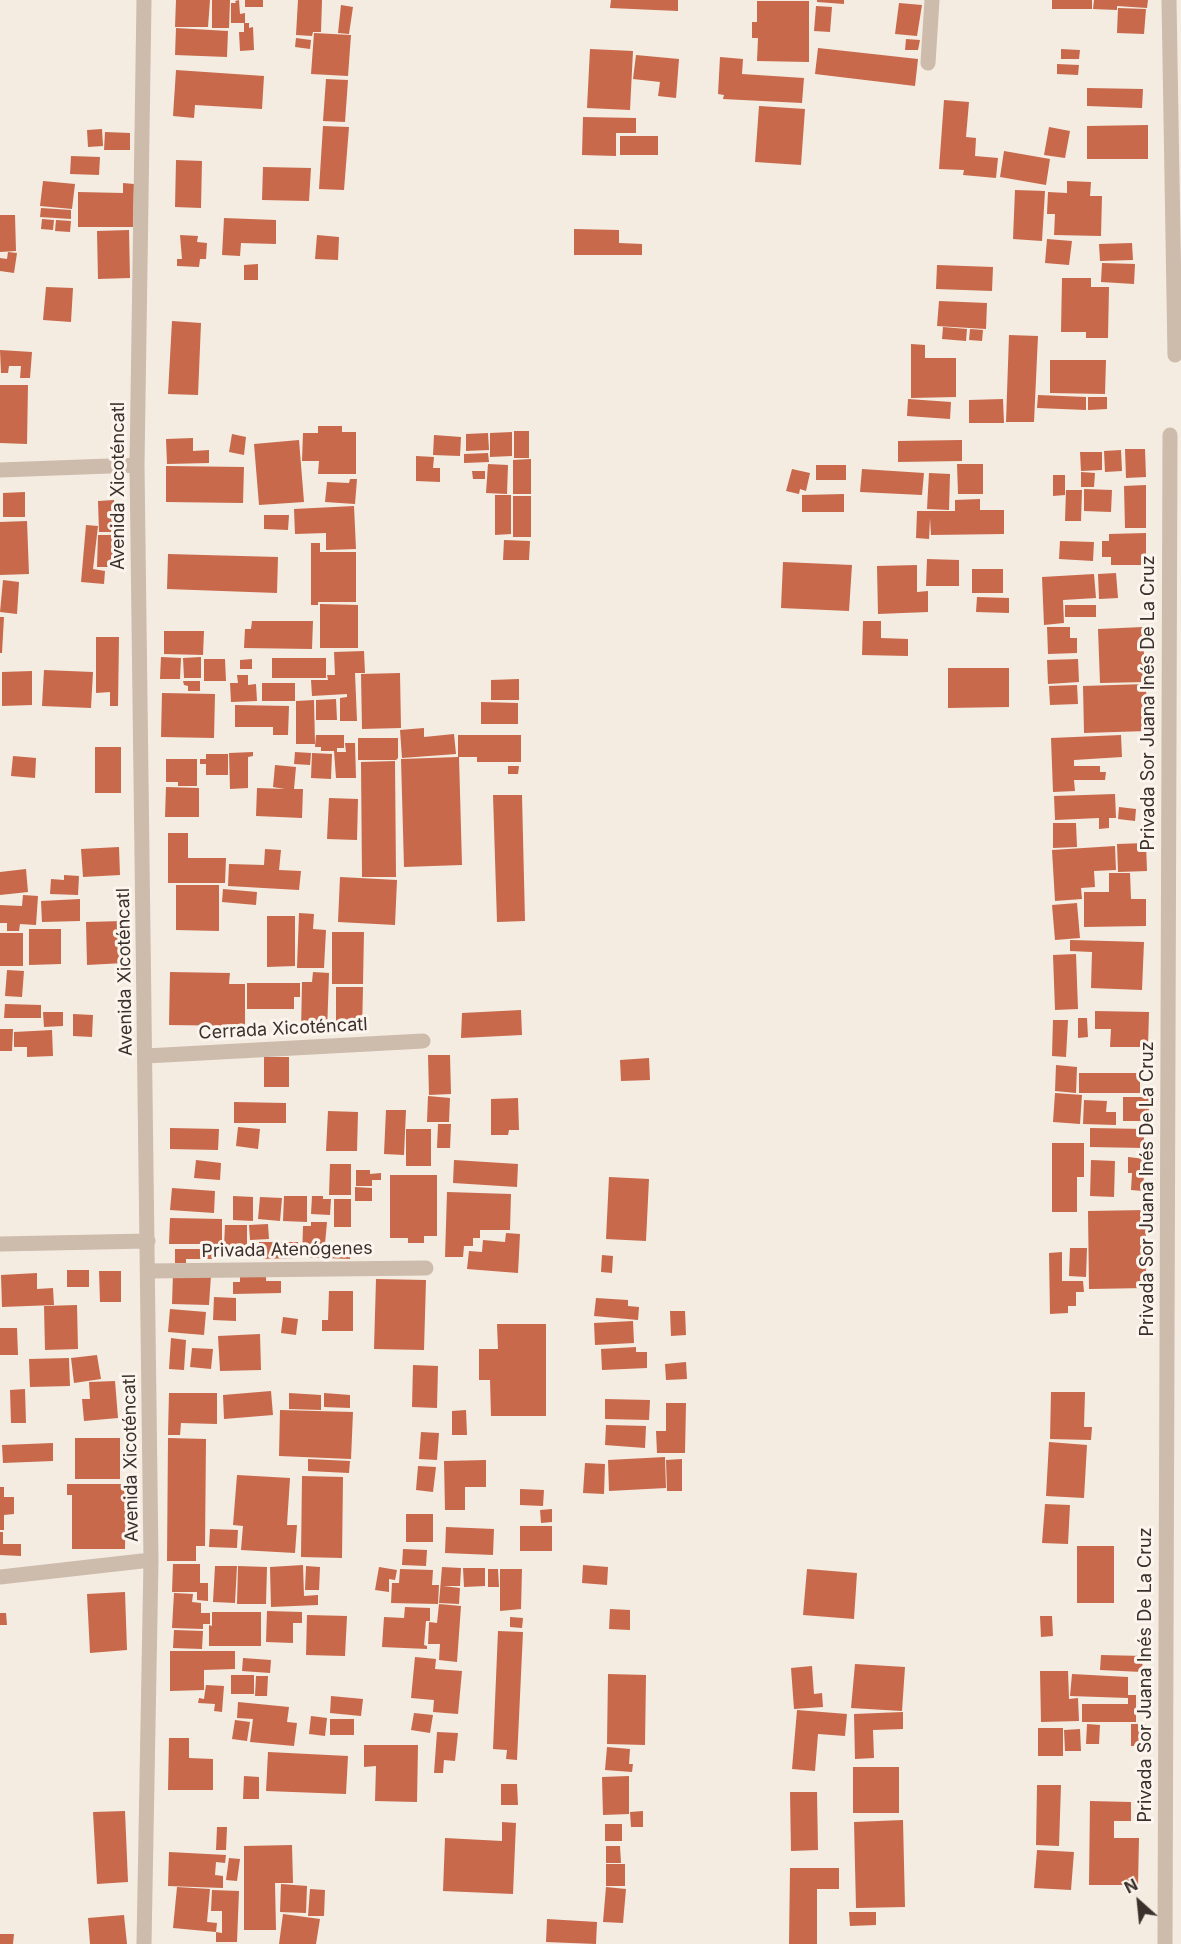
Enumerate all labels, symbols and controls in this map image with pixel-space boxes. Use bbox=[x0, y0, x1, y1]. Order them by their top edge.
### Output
street label: Avenida Xicoténcatl bbox=[108, 402, 130, 570]
street label: Privada Sor Juana Inés De La Cruz bbox=[1138, 555, 1160, 851]
street label: Avenida Xicoténcatl bbox=[113, 888, 137, 1056]
street label: Cerrada Xicoténcatl bbox=[198, 1014, 368, 1044]
street label: Privada Sor Juana Inés De La Cruz bbox=[1137, 1041, 1159, 1337]
street label: Privada Atenógenes bbox=[201, 1238, 373, 1262]
street label: Avenida Xicoténcatl bbox=[119, 1374, 143, 1542]
street label: Privada Sor Juana Inés De La Cruz bbox=[1135, 1527, 1157, 1823]
north arrow bbox=[1109, 1872, 1169, 1932]
text: N bbox=[1121, 1874, 1141, 1898]

